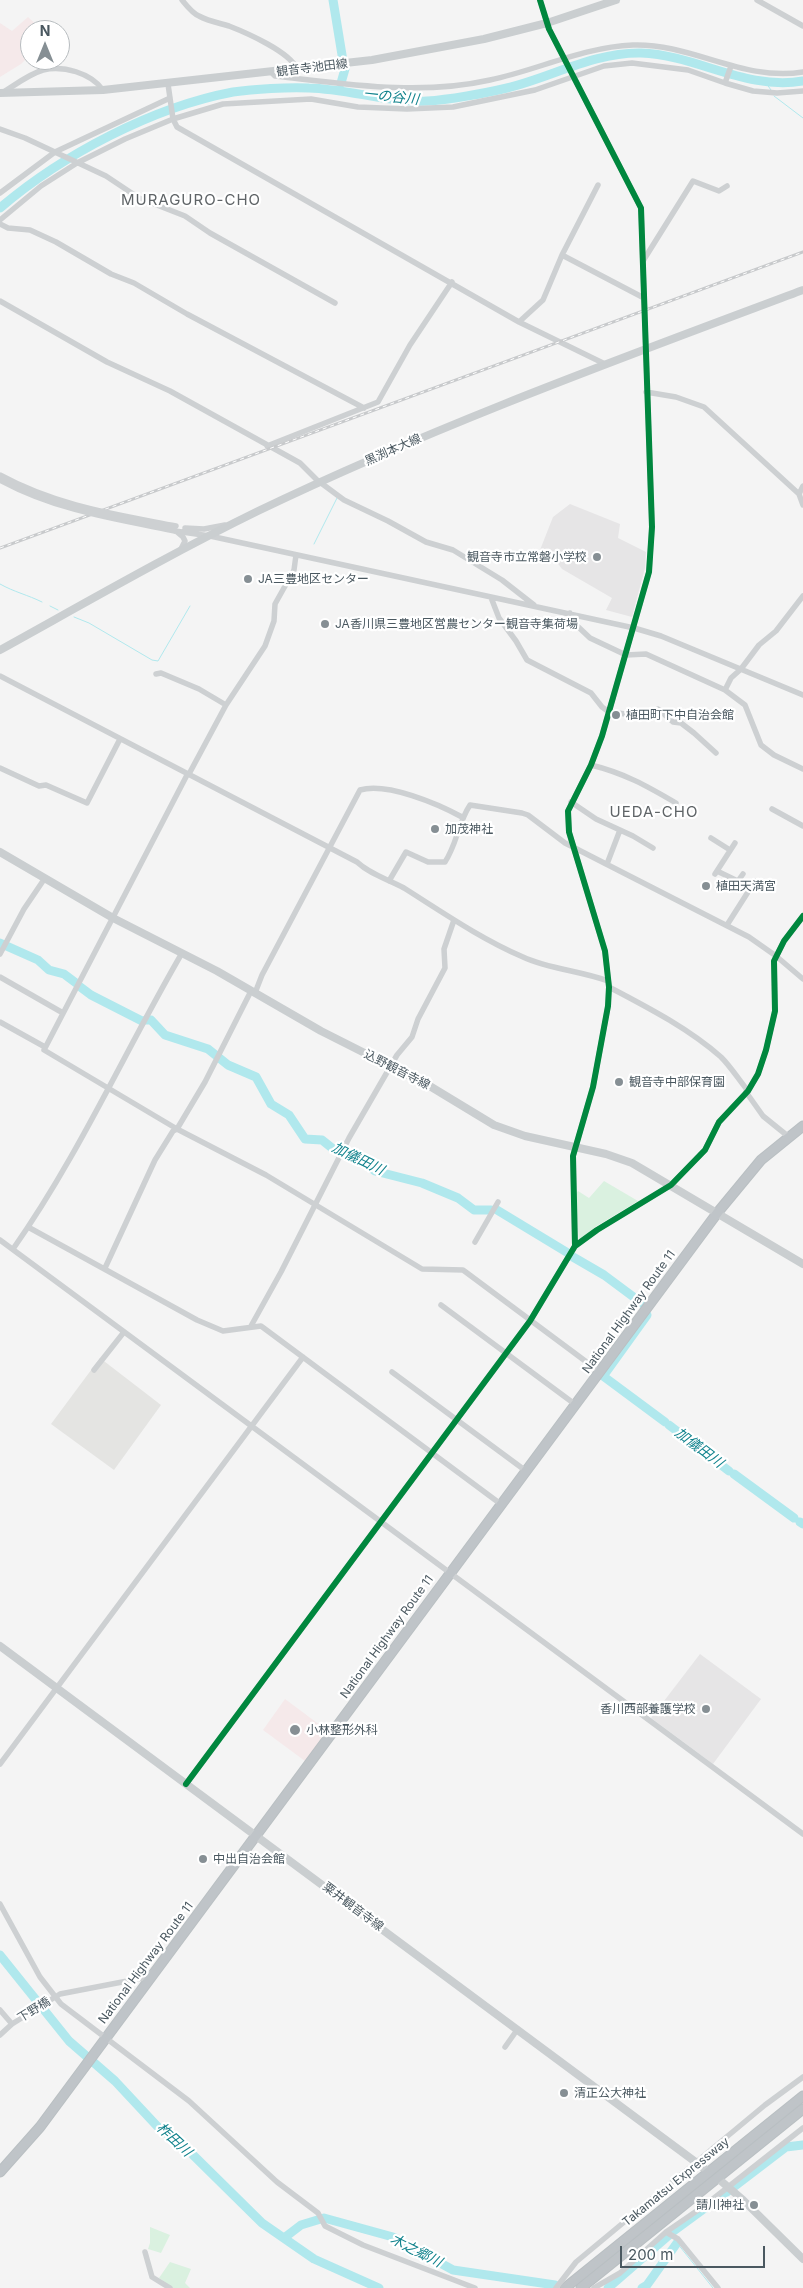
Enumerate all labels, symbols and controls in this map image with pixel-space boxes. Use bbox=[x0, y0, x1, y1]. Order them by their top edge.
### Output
north arrow bbox=[20, 20, 70, 70]
text: N bbox=[40, 22, 50, 39]
street label: 観音寺池田線 bbox=[275, 56, 349, 80]
water label: 一の谷川 bbox=[362, 86, 420, 108]
district label: MURAGURO-CHO bbox=[119, 191, 263, 209]
street label: 黒渕本大線 bbox=[363, 431, 423, 469]
place label: 観音寺市立常磐小学校 bbox=[467, 550, 587, 564]
marker: 観音寺市立常磐小学校 bbox=[591, 551, 603, 563]
place label: JA三豊地区センター bbox=[258, 572, 369, 586]
marker: JA三豊地区センター bbox=[242, 573, 254, 585]
place label: JA香川県三豊地区営農センター観音寺集荷場 bbox=[335, 617, 578, 631]
marker: JA香川県三豊地区営農センター観音寺集荷場 bbox=[319, 618, 331, 630]
place label: 植田町下中自治会館 bbox=[626, 708, 734, 722]
marker: 植田町下中自治会館 bbox=[610, 709, 622, 721]
district label: UEDA-CHO bbox=[609, 803, 699, 821]
place label: 加茂神社 bbox=[445, 822, 493, 836]
marker: 加茂神社 bbox=[429, 823, 441, 835]
place label: 植田天満宮 bbox=[716, 879, 776, 893]
marker: 植田天満宮 bbox=[700, 880, 712, 892]
street label: 込野観音寺線 bbox=[362, 1047, 432, 1093]
place label: 観音寺中部保育園 bbox=[629, 1075, 725, 1089]
marker: 観音寺中部保育園 bbox=[613, 1076, 625, 1088]
water label: 加儀田川 bbox=[329, 1139, 387, 1179]
street label: National Highway Route 11 bbox=[580, 1248, 678, 1376]
water label: 加儀田川 bbox=[672, 1424, 726, 1472]
street label: National Highway Route 11 bbox=[338, 1573, 436, 1701]
place label: 香川西部養護学校 bbox=[600, 1702, 696, 1716]
marker: 香川西部養護学校 bbox=[700, 1703, 712, 1715]
marker: 小林整形外科 bbox=[288, 1723, 302, 1737]
place label: 小林整形外科 bbox=[306, 1723, 378, 1737]
place label: 中出自治会館 bbox=[213, 1852, 285, 1866]
marker: 中出自治会館 bbox=[197, 1853, 209, 1865]
street label: 粟井観音寺線 bbox=[320, 1880, 386, 1934]
street label: National Highway Route 11 bbox=[96, 1899, 196, 2027]
street label: 下野橋 bbox=[15, 1994, 53, 2026]
place label: 清正公大神社 bbox=[574, 2086, 646, 2100]
marker: 清正公大神社 bbox=[558, 2087, 570, 2099]
water label: 柞田川 bbox=[153, 2120, 195, 2160]
street label: Takamatsu Expressway bbox=[620, 2135, 732, 2229]
place label: 請川神社 bbox=[696, 2198, 744, 2212]
marker: 請川神社 bbox=[748, 2199, 760, 2211]
water label: 木之郷川 bbox=[387, 2231, 445, 2271]
scale bar bbox=[623, 2236, 768, 2268]
text: 200 m bbox=[628, 2245, 673, 2264]

